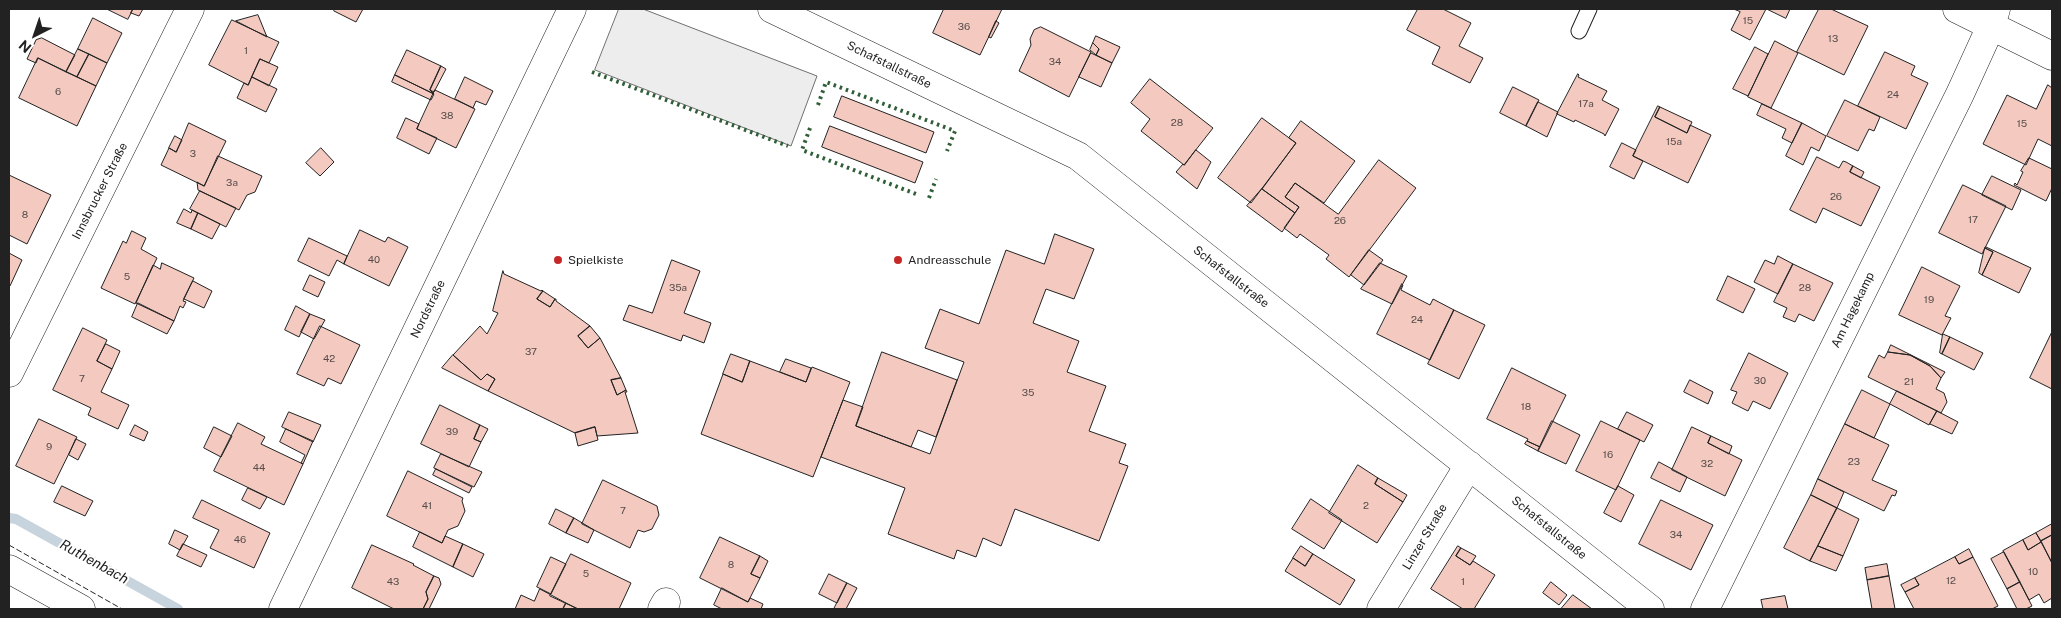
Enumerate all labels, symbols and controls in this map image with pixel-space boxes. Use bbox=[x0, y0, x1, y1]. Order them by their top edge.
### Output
north arrow bbox=[10, 10, 60, 60]
house number: 15 bbox=[1743, 15, 1753, 27]
house number: 36 bbox=[958, 21, 970, 33]
house number: 13 bbox=[1828, 33, 1838, 45]
text: N bbox=[16, 37, 35, 56]
street label: Schafstallstraße bbox=[844, 38, 934, 92]
house number: 1 bbox=[244, 45, 248, 57]
house number: 34 bbox=[1049, 56, 1061, 68]
house number: 6 bbox=[55, 86, 61, 98]
house number: 24 bbox=[1887, 89, 1899, 101]
house number: 17a bbox=[1578, 98, 1594, 110]
house number: 38 bbox=[441, 110, 453, 122]
house number: 28 bbox=[1171, 117, 1183, 129]
house number: 15 bbox=[2017, 118, 2027, 130]
house number: 15a bbox=[1666, 136, 1682, 148]
street label: Innsbrucker Straße bbox=[69, 140, 131, 242]
house number: 3 bbox=[190, 148, 196, 160]
house number: 3a bbox=[226, 177, 238, 189]
house number: 26 bbox=[1830, 191, 1842, 203]
house number: 8 bbox=[22, 209, 28, 221]
house number: 17 bbox=[1968, 214, 1978, 226]
house number: 26 bbox=[1334, 215, 1346, 227]
street label: Schafstallstraße bbox=[1190, 243, 1272, 311]
place label: Spielkiste bbox=[568, 253, 623, 267]
place label: Andreasschule bbox=[908, 253, 991, 267]
house number: 40 bbox=[368, 254, 380, 266]
marker: Spielkiste bbox=[552, 254, 564, 266]
marker: Andreasschule bbox=[892, 254, 904, 266]
street label: Am Hagekamp bbox=[1828, 270, 1878, 350]
house number: 5 bbox=[124, 271, 130, 283]
street label: Nordstraße bbox=[408, 277, 448, 341]
house number: 35a bbox=[669, 282, 687, 294]
house number: 28 bbox=[1799, 282, 1811, 294]
house number: 19 bbox=[1924, 294, 1934, 306]
house number: 24 bbox=[1411, 314, 1423, 326]
house number: 37 bbox=[525, 346, 537, 358]
house number: 42 bbox=[323, 353, 335, 365]
house number: 7 bbox=[79, 373, 85, 385]
house number: 30 bbox=[1754, 375, 1766, 387]
house number: 21 bbox=[1904, 376, 1914, 388]
house number: 35 bbox=[1022, 387, 1034, 399]
house number: 18 bbox=[1521, 401, 1531, 413]
house number: 39 bbox=[446, 426, 458, 438]
house number: 9 bbox=[46, 441, 52, 453]
house number: 16 bbox=[1603, 449, 1613, 461]
house number: 23 bbox=[1848, 456, 1860, 468]
house number: 32 bbox=[1701, 458, 1713, 470]
house number: 44 bbox=[253, 462, 265, 474]
street label: Schafstallstraße bbox=[1509, 493, 1589, 563]
house number: 41 bbox=[422, 500, 432, 512]
house number: 2 bbox=[1363, 500, 1369, 512]
street label: Linzer Straße bbox=[1400, 501, 1450, 573]
house number: 7 bbox=[620, 505, 626, 517]
house number: 34 bbox=[1670, 529, 1682, 541]
house number: 46 bbox=[234, 534, 246, 546]
water label: Ruthenbach bbox=[57, 536, 131, 588]
house number: 8 bbox=[728, 559, 734, 571]
house number: 10 bbox=[2028, 566, 2038, 578]
house number: 5 bbox=[583, 568, 589, 580]
house number: 12 bbox=[1946, 575, 1956, 587]
house number: 43 bbox=[387, 576, 399, 588]
house number: 1 bbox=[1461, 576, 1465, 588]

